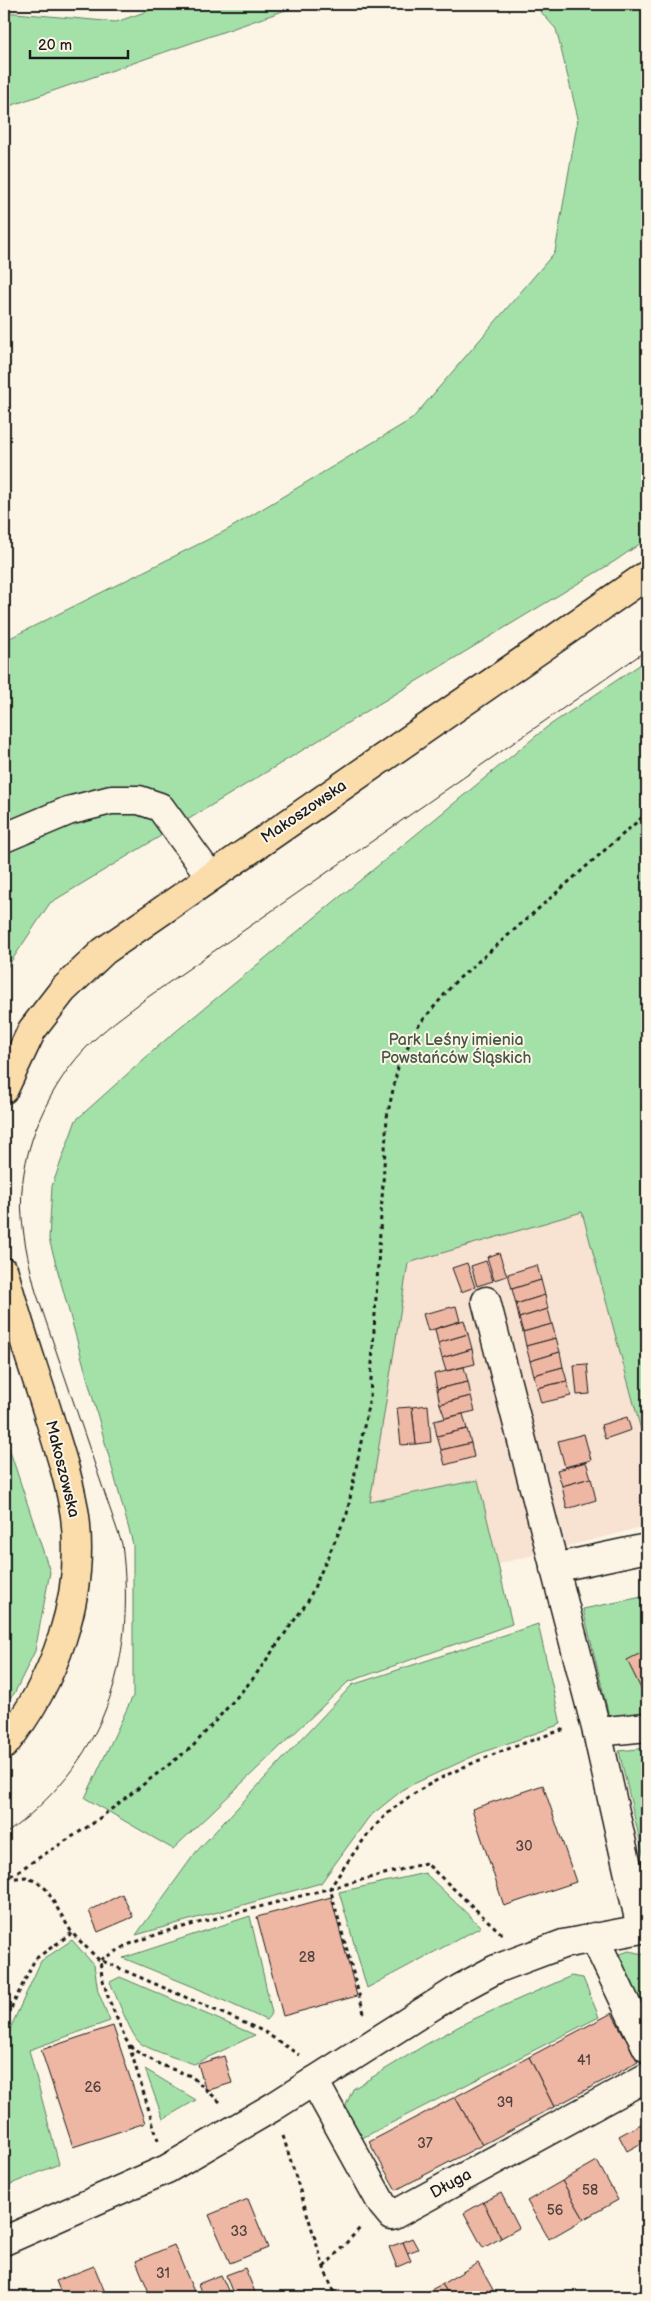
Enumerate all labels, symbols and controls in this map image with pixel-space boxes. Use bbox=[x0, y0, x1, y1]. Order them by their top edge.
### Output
scale bar bbox=[30, 28, 128, 60]
text: 20 m bbox=[38, 36, 72, 55]
street label: Makoszowska bbox=[258, 776, 350, 848]
park label: Park Leśny imienia Powstańców Śląskich bbox=[381, 1031, 531, 1068]
street label: Makoszowska bbox=[41, 1419, 83, 1519]
house number: 30 bbox=[516, 1838, 532, 1855]
house number: 28 bbox=[299, 1949, 315, 1966]
house number: 41 bbox=[577, 2052, 591, 2069]
house number: 26 bbox=[85, 2079, 102, 2096]
house number: 39 bbox=[497, 2094, 513, 2111]
house number: 37 bbox=[417, 2135, 433, 2152]
street label: Długa bbox=[427, 2165, 475, 2203]
house number: 58 bbox=[582, 2182, 598, 2199]
house number: 56 bbox=[547, 2202, 564, 2219]
house number: 33 bbox=[230, 2223, 248, 2240]
house number: 31 bbox=[156, 2265, 170, 2282]

